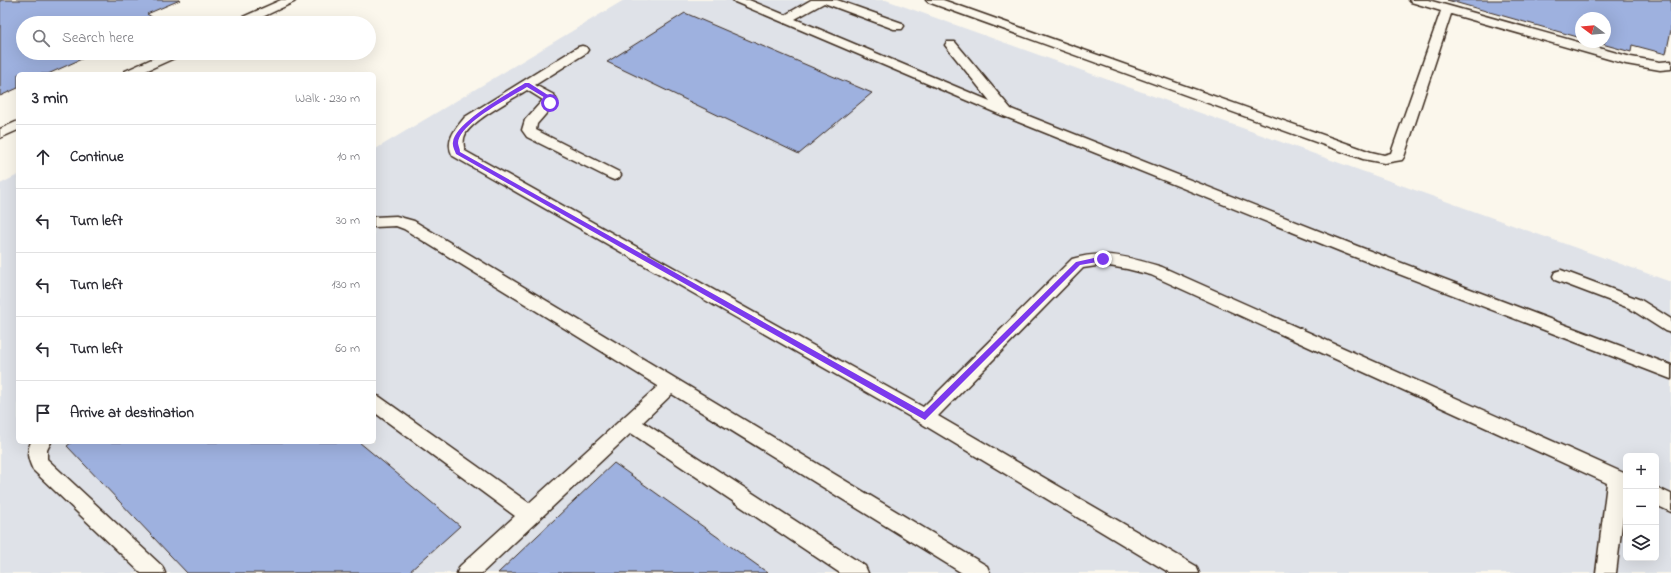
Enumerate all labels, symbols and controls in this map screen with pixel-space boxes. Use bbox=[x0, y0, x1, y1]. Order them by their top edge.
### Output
north arrow bbox=[1575, 12, 1611, 48]
search box bbox=[16, 16, 376, 60]
icon: search bbox=[30, 27, 52, 49]
text: Search here bbox=[62, 27, 134, 49]
text: 3 min bbox=[32, 86, 68, 111]
text: Walk · 230 m bbox=[295, 89, 360, 108]
route start bbox=[541, 94, 559, 112]
icon: ahead bbox=[32, 146, 54, 168]
text: Continue bbox=[70, 146, 124, 168]
text: 10 m bbox=[337, 147, 360, 166]
icon: left bbox=[32, 210, 54, 232]
text: Turn left bbox=[70, 210, 123, 232]
text: 30 m bbox=[336, 211, 360, 230]
route end bbox=[1094, 250, 1112, 268]
icon: left bbox=[32, 274, 54, 296]
text: Turn left bbox=[70, 274, 123, 296]
text: 130 m bbox=[332, 275, 360, 294]
icon: left bbox=[32, 338, 54, 360]
text: Turn left bbox=[70, 338, 123, 360]
text: 60 m bbox=[335, 339, 360, 358]
icon: arrive bbox=[32, 402, 54, 424]
text: Arrive at destination bbox=[70, 402, 194, 424]
map controls bbox=[1623, 453, 1659, 561]
button: + bbox=[1623, 453, 1659, 489]
button: − bbox=[1623, 489, 1659, 525]
button: layers bbox=[1623, 525, 1659, 561]

